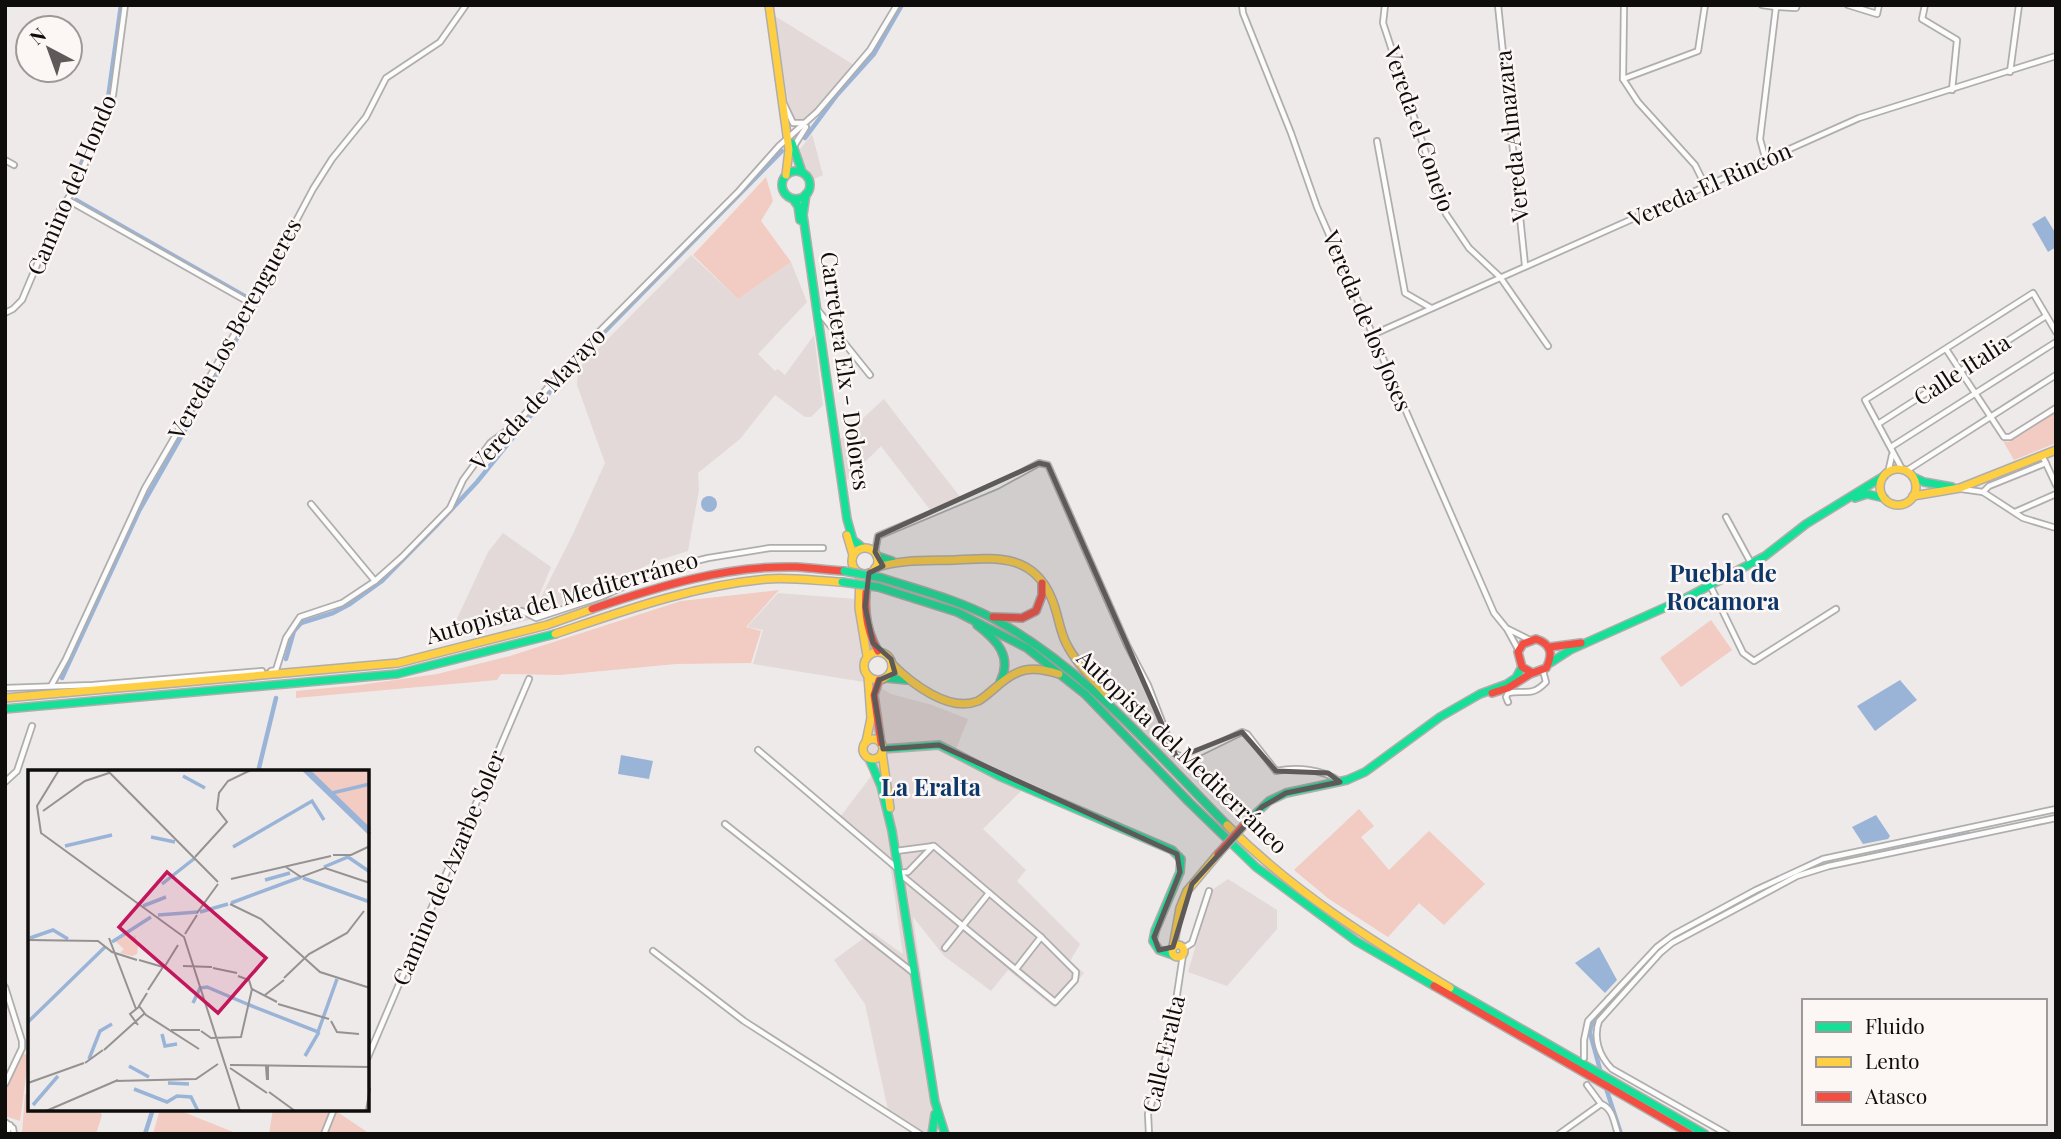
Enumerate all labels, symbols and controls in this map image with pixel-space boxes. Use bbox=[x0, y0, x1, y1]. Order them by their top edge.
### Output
north arrow bbox=[14, 14, 84, 84]
text: N bbox=[23, 21, 51, 50]
street label: Vereda el Conejo bbox=[1377, 41, 1463, 215]
street label: Vereda Almazara bbox=[1486, 48, 1535, 225]
street label: Camino del Hondo bbox=[19, 89, 123, 279]
street label: Vereda El Rincón bbox=[1622, 134, 1796, 234]
street label: Vereda Los Berengueres bbox=[159, 212, 307, 445]
street label: Vereda de los Joses bbox=[1316, 224, 1420, 415]
street label: Carretera Elx - Dolores bbox=[814, 249, 879, 492]
street label: Vereda de Mayayo bbox=[462, 320, 611, 477]
street label: Calle Italia bbox=[1907, 326, 2016, 412]
street label: Autopista del Mediterráneo bbox=[421, 543, 701, 651]
district label: Puebla de Rocamora bbox=[1666, 556, 1780, 616]
street label: Autopista del Mediterráneo bbox=[1070, 641, 1295, 860]
street label: Camino del Azarbe Soler bbox=[384, 745, 511, 990]
inset map bbox=[28, 770, 369, 1111]
district label: La Eralta bbox=[881, 770, 981, 802]
street label: Calle Eralta bbox=[1134, 991, 1191, 1115]
legend bbox=[1802, 999, 2047, 1125]
text: Fluido bbox=[1865, 1011, 1925, 1039]
text: Lento bbox=[1865, 1046, 1919, 1074]
text: Atasco bbox=[1864, 1081, 1927, 1109]

